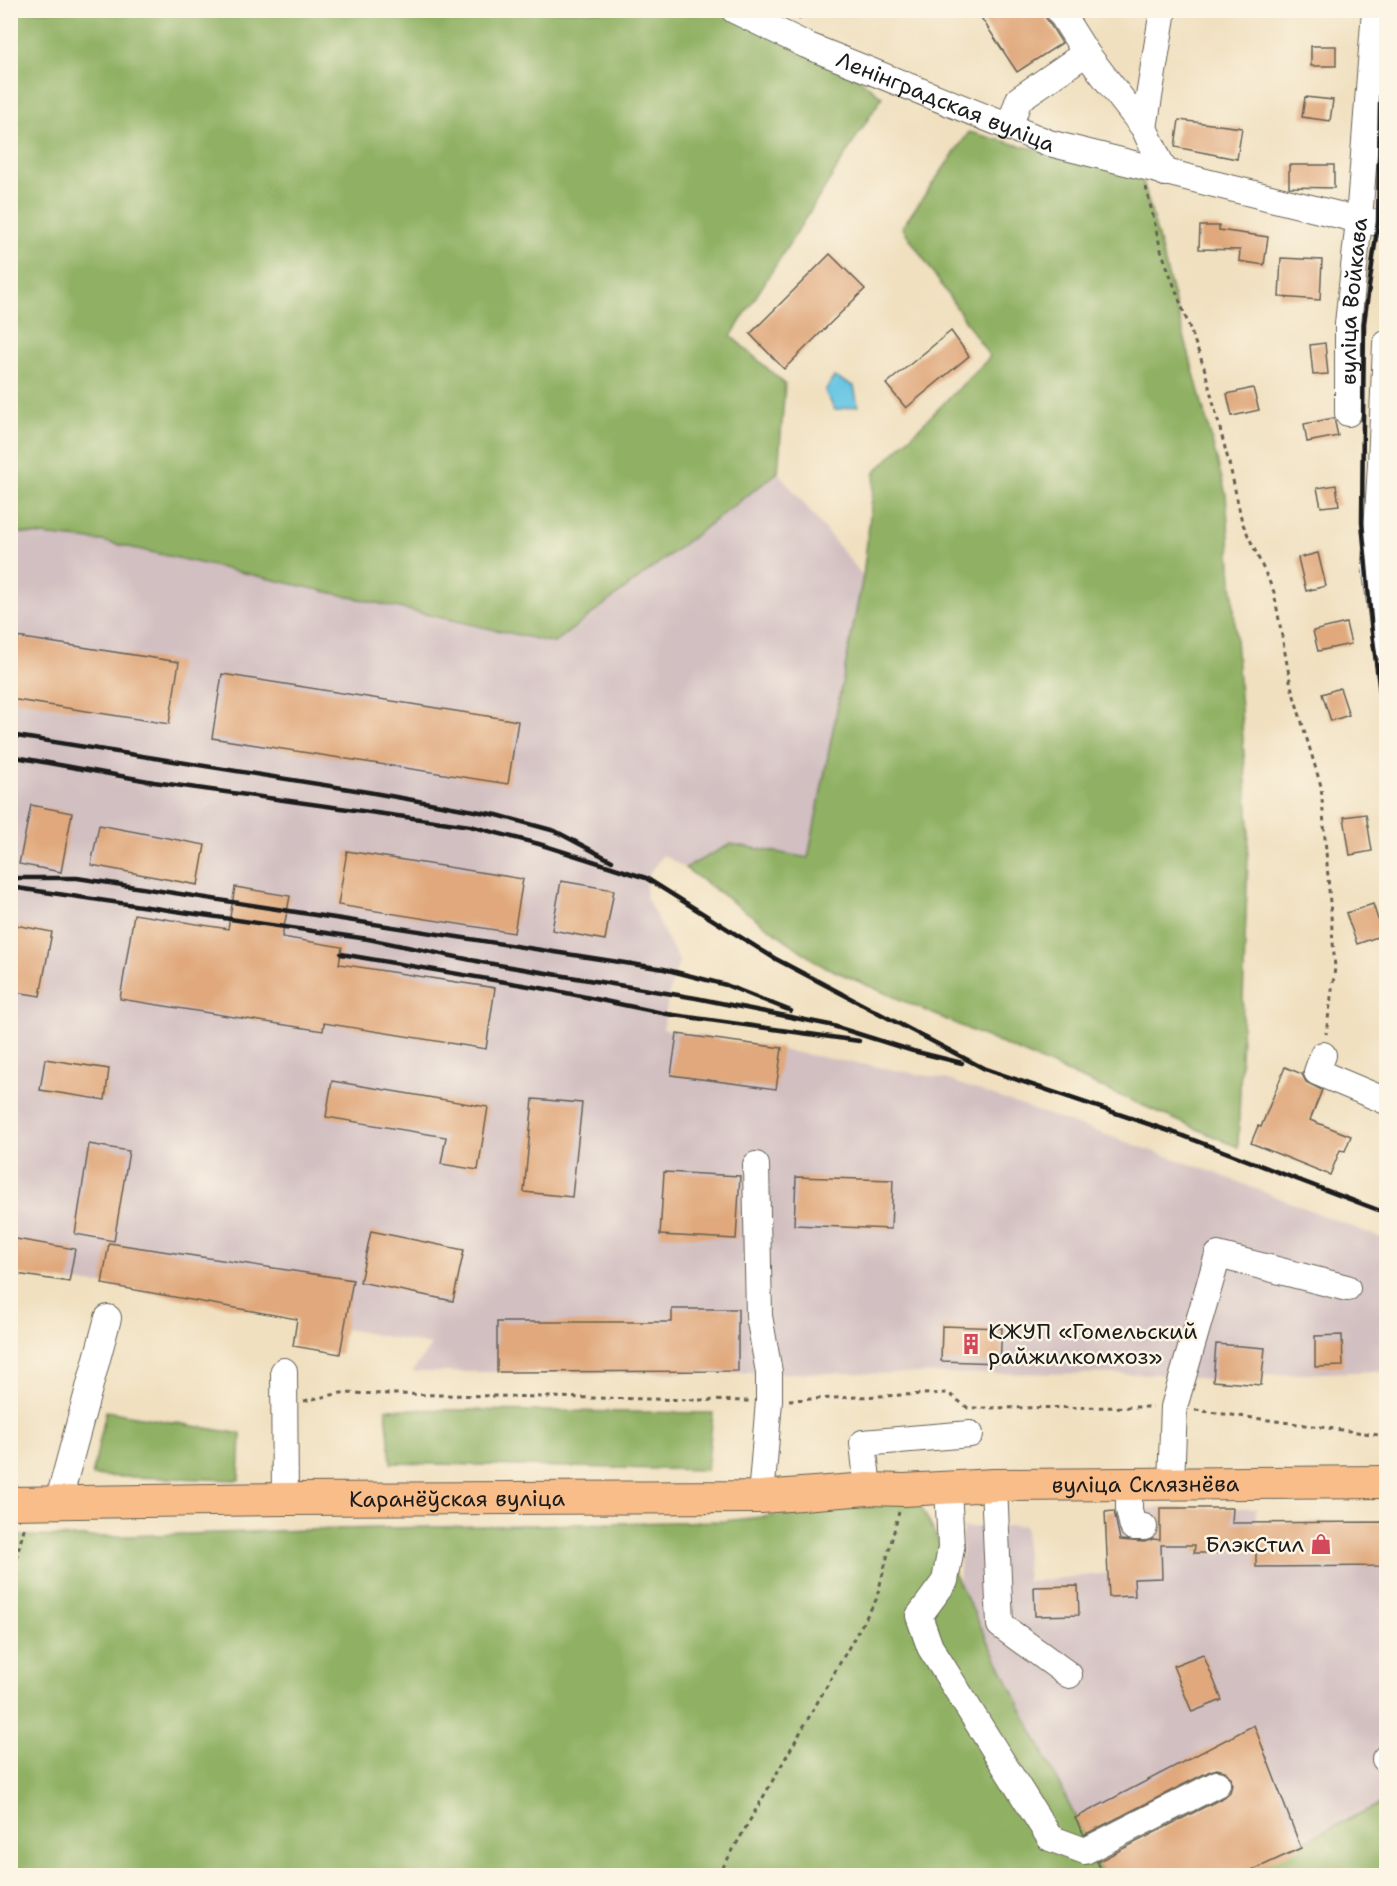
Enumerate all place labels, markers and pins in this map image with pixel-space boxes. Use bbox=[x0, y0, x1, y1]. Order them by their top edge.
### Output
place label: КЖУП «Гомельский райжилкомхоз» bbox=[988, 1317, 1198, 1371]
building icon: КЖУП «Гомельский райжилкомхоз» bbox=[959, 1332, 983, 1356]
place label: БлэкСтил bbox=[1205, 1530, 1304, 1559]
shop icon: БлэкСтил bbox=[1309, 1532, 1333, 1556]

